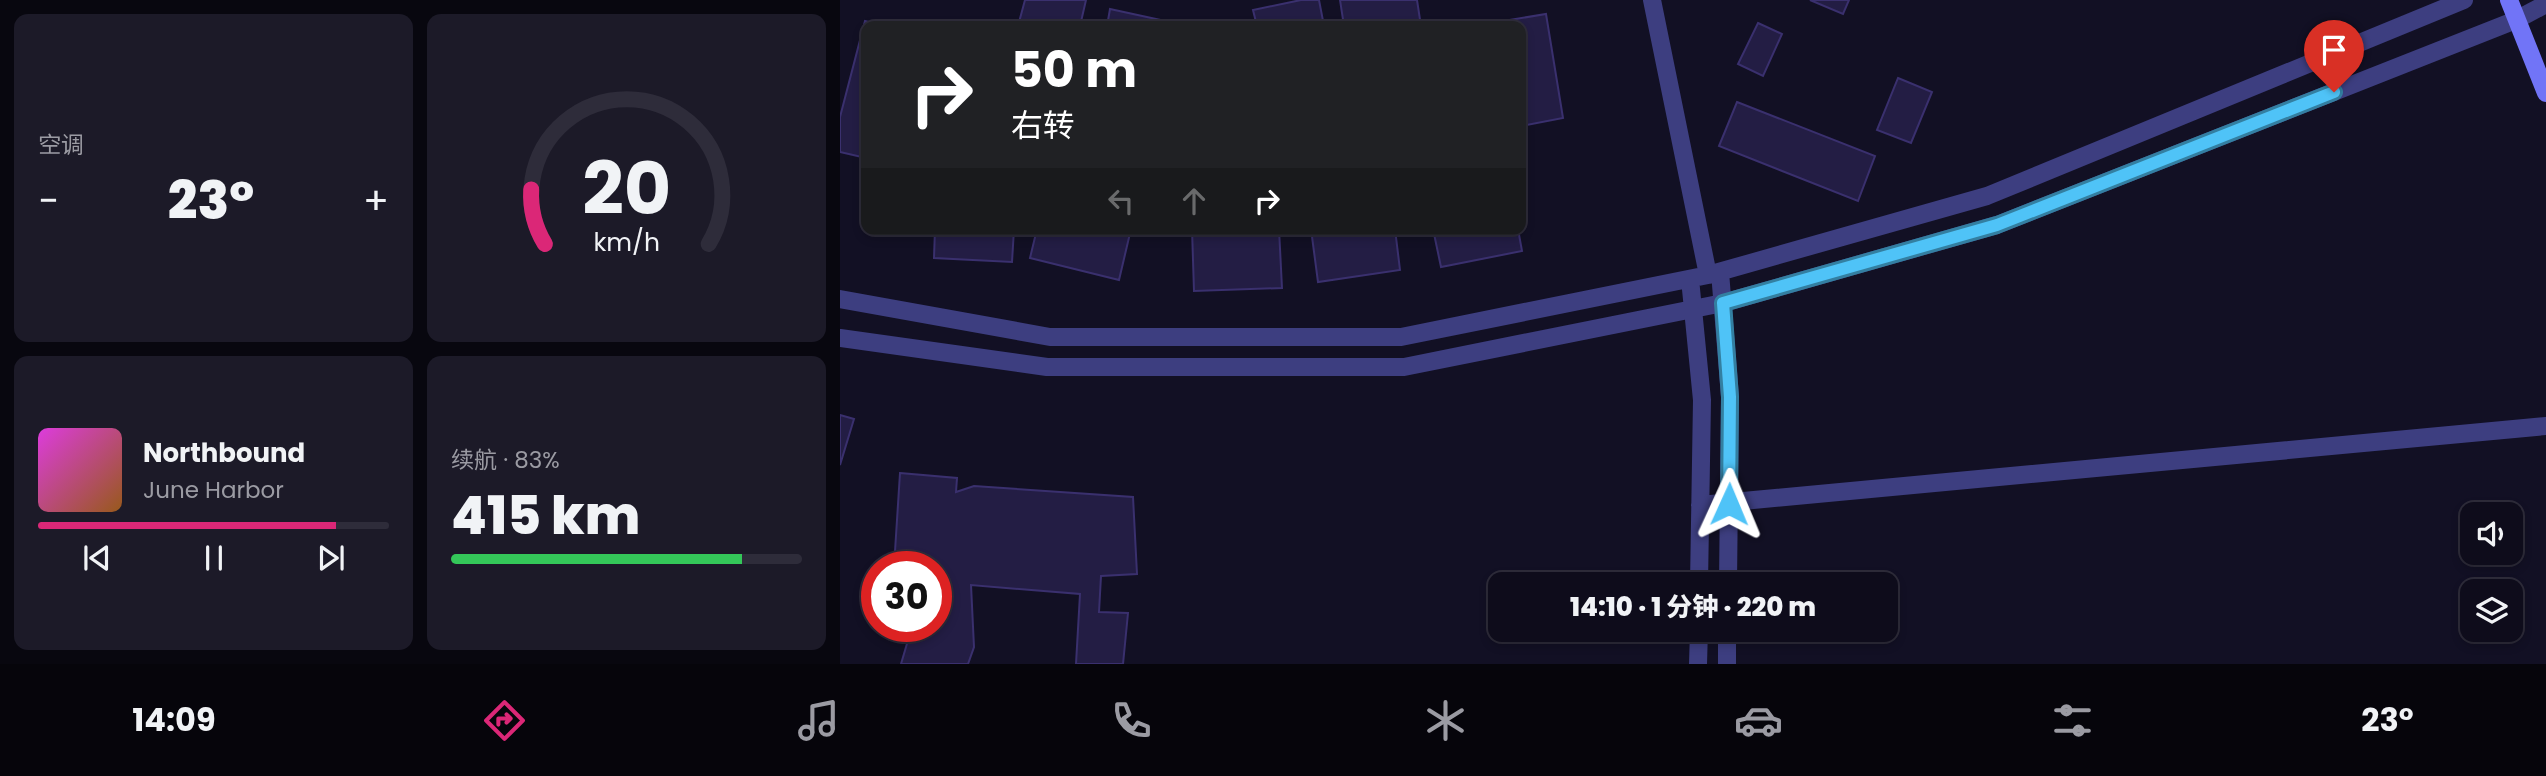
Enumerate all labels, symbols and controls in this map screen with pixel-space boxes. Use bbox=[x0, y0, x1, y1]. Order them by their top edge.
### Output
pin bbox=[2304, 20, 2364, 92]
icon: arrive bbox=[2315, 31, 2353, 69]
text: 50 m bbox=[1011, 36, 1137, 104]
icon: right bbox=[896, 49, 987, 140]
text: 右转 bbox=[1011, 103, 1075, 148]
text: 空调 bbox=[38, 129, 84, 161]
text: 20 bbox=[582, 138, 671, 239]
text: 23° bbox=[168, 164, 254, 237]
text: − bbox=[38, 174, 59, 227]
text: + bbox=[363, 174, 389, 227]
icon: left bbox=[1102, 182, 1140, 220]
icon: ahead bbox=[1175, 182, 1213, 220]
icon: right bbox=[1248, 182, 1286, 220]
text: km/h bbox=[593, 225, 660, 260]
text: Northbound bbox=[143, 435, 305, 471]
text: 续航 · 83% bbox=[451, 444, 560, 476]
position arrow bbox=[1692, 467, 1766, 541]
text: June Harbor bbox=[143, 474, 284, 506]
text: 415 km bbox=[451, 479, 640, 552]
map controls bbox=[2460, 502, 2523, 642]
button: sound bbox=[2460, 502, 2523, 565]
icon: previous bbox=[78, 539, 116, 577]
icon: pause bbox=[195, 539, 233, 577]
icon: next bbox=[312, 539, 350, 577]
speed limit sign: 30 bbox=[861, 551, 952, 642]
button: layers bbox=[2460, 579, 2523, 642]
text: 14:10 · 1 分钟 · 220 m bbox=[1570, 589, 1816, 625]
icon: directions bbox=[480, 696, 529, 745]
icon: music bbox=[794, 696, 843, 745]
icon: phone bbox=[1107, 696, 1156, 745]
icon: climate bbox=[1421, 696, 1470, 745]
icon: car bbox=[1734, 696, 1783, 745]
icon: filters bbox=[2048, 696, 2097, 745]
text: 14:09 bbox=[132, 697, 216, 742]
text: 23° bbox=[2361, 697, 2414, 742]

